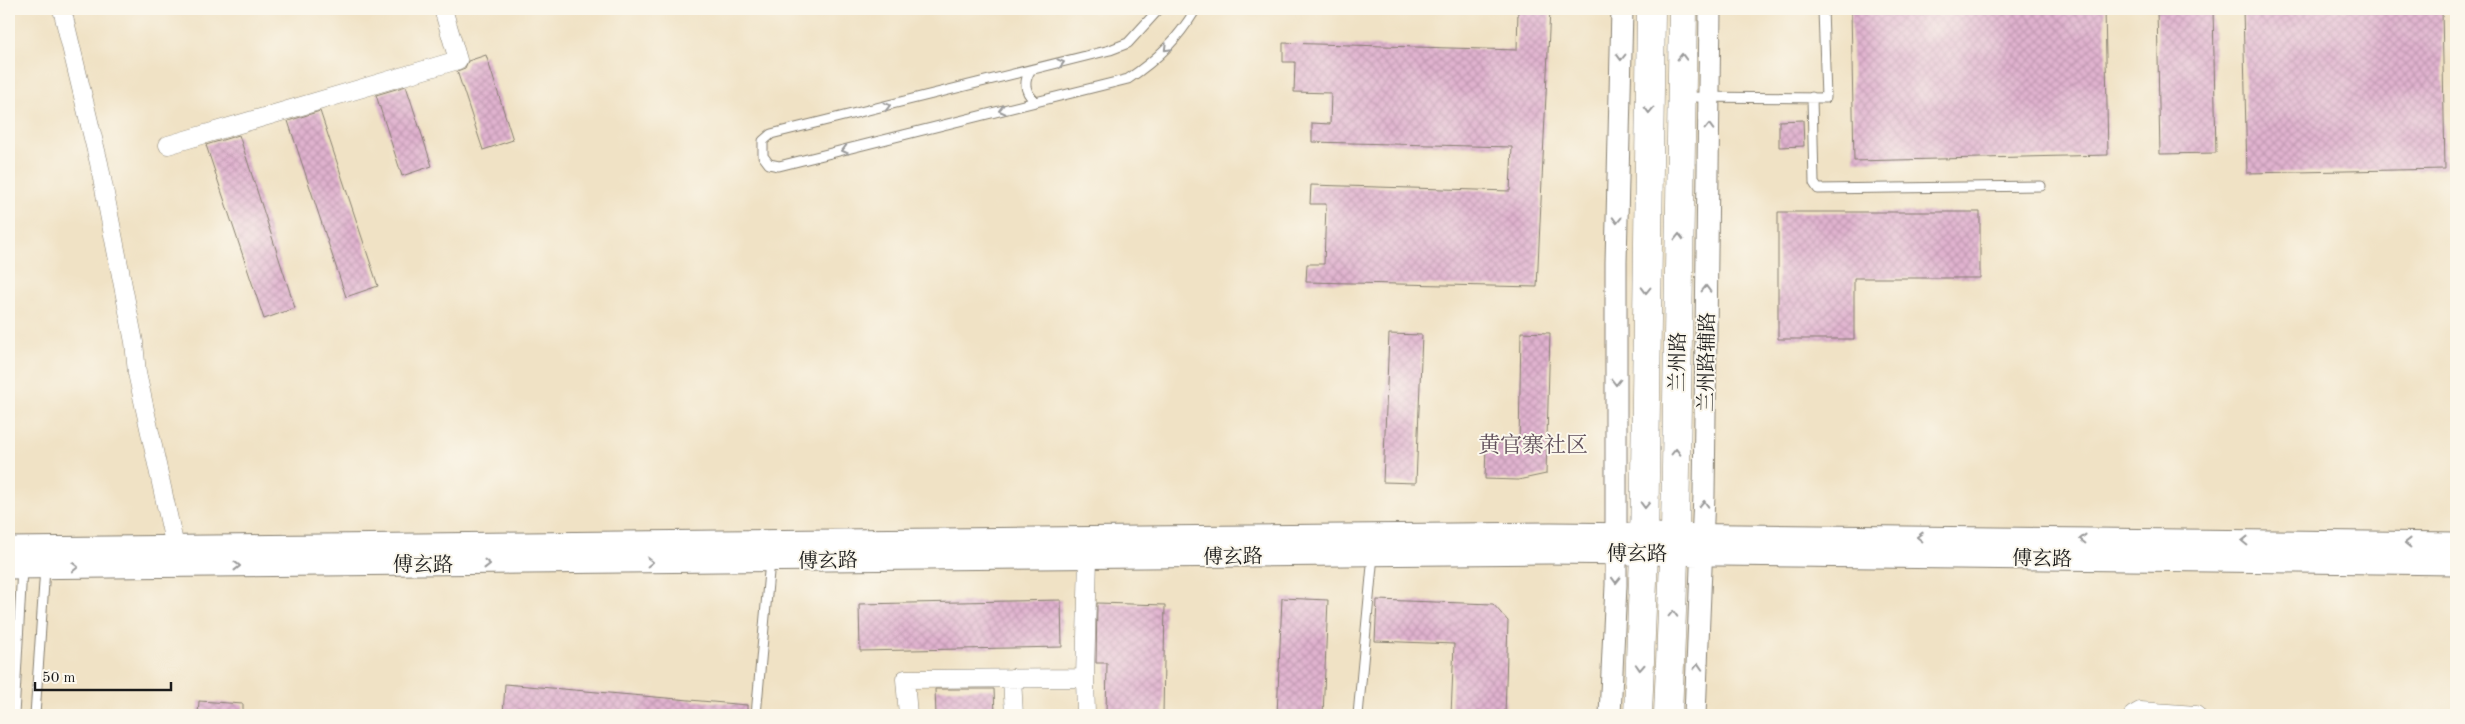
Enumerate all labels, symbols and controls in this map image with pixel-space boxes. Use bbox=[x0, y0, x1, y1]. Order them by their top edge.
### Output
one-way arrow bbox=[1164, 42, 1173, 51]
one-way arrow bbox=[1677, 52, 1687, 60]
one-way arrow bbox=[1616, 54, 1626, 62]
one-way arrow bbox=[1057, 58, 1066, 69]
one-way arrow bbox=[882, 101, 891, 112]
one-way arrow bbox=[999, 105, 1007, 115]
one-way arrow bbox=[1644, 106, 1654, 114]
one-way arrow bbox=[1704, 122, 1714, 130]
one-way arrow bbox=[840, 144, 849, 155]
one-way arrow bbox=[1612, 216, 1622, 224]
one-way arrow bbox=[1674, 232, 1684, 240]
one-way arrow bbox=[1701, 285, 1712, 293]
one-way arrow bbox=[1641, 286, 1651, 294]
street label: 兰州路辅路 bbox=[1695, 312, 1719, 412]
street label: 兰州路 bbox=[1666, 332, 1690, 392]
one-way arrow bbox=[1611, 379, 1621, 387]
district label: 黄官寨社区 bbox=[1478, 433, 1588, 457]
one-way arrow bbox=[1671, 447, 1681, 455]
one-way arrow bbox=[1699, 500, 1709, 508]
one-way arrow bbox=[1640, 502, 1650, 509]
one-way arrow bbox=[1916, 531, 1924, 542]
one-way arrow bbox=[2078, 534, 2086, 544]
one-way arrow bbox=[2241, 536, 2248, 546]
one-way arrow bbox=[2403, 538, 2411, 548]
street label: 傅玄路 bbox=[1607, 542, 1667, 565]
street label: 傅玄路 bbox=[1203, 544, 1263, 569]
street label: 傅玄路 bbox=[2012, 546, 2072, 571]
street label: 傅玄路 bbox=[798, 548, 858, 573]
street label: 傅玄路 bbox=[393, 553, 453, 576]
one-way arrow bbox=[646, 557, 654, 567]
one-way arrow bbox=[484, 559, 492, 569]
one-way arrow bbox=[234, 561, 242, 571]
one-way arrow bbox=[71, 562, 79, 573]
one-way arrow bbox=[1611, 576, 1621, 584]
one-way arrow bbox=[1667, 610, 1678, 618]
scale bar bbox=[35, 659, 171, 691]
one-way arrow bbox=[1692, 662, 1703, 670]
one-way arrow bbox=[1635, 664, 1646, 672]
text: 50 m bbox=[42, 671, 76, 686]

